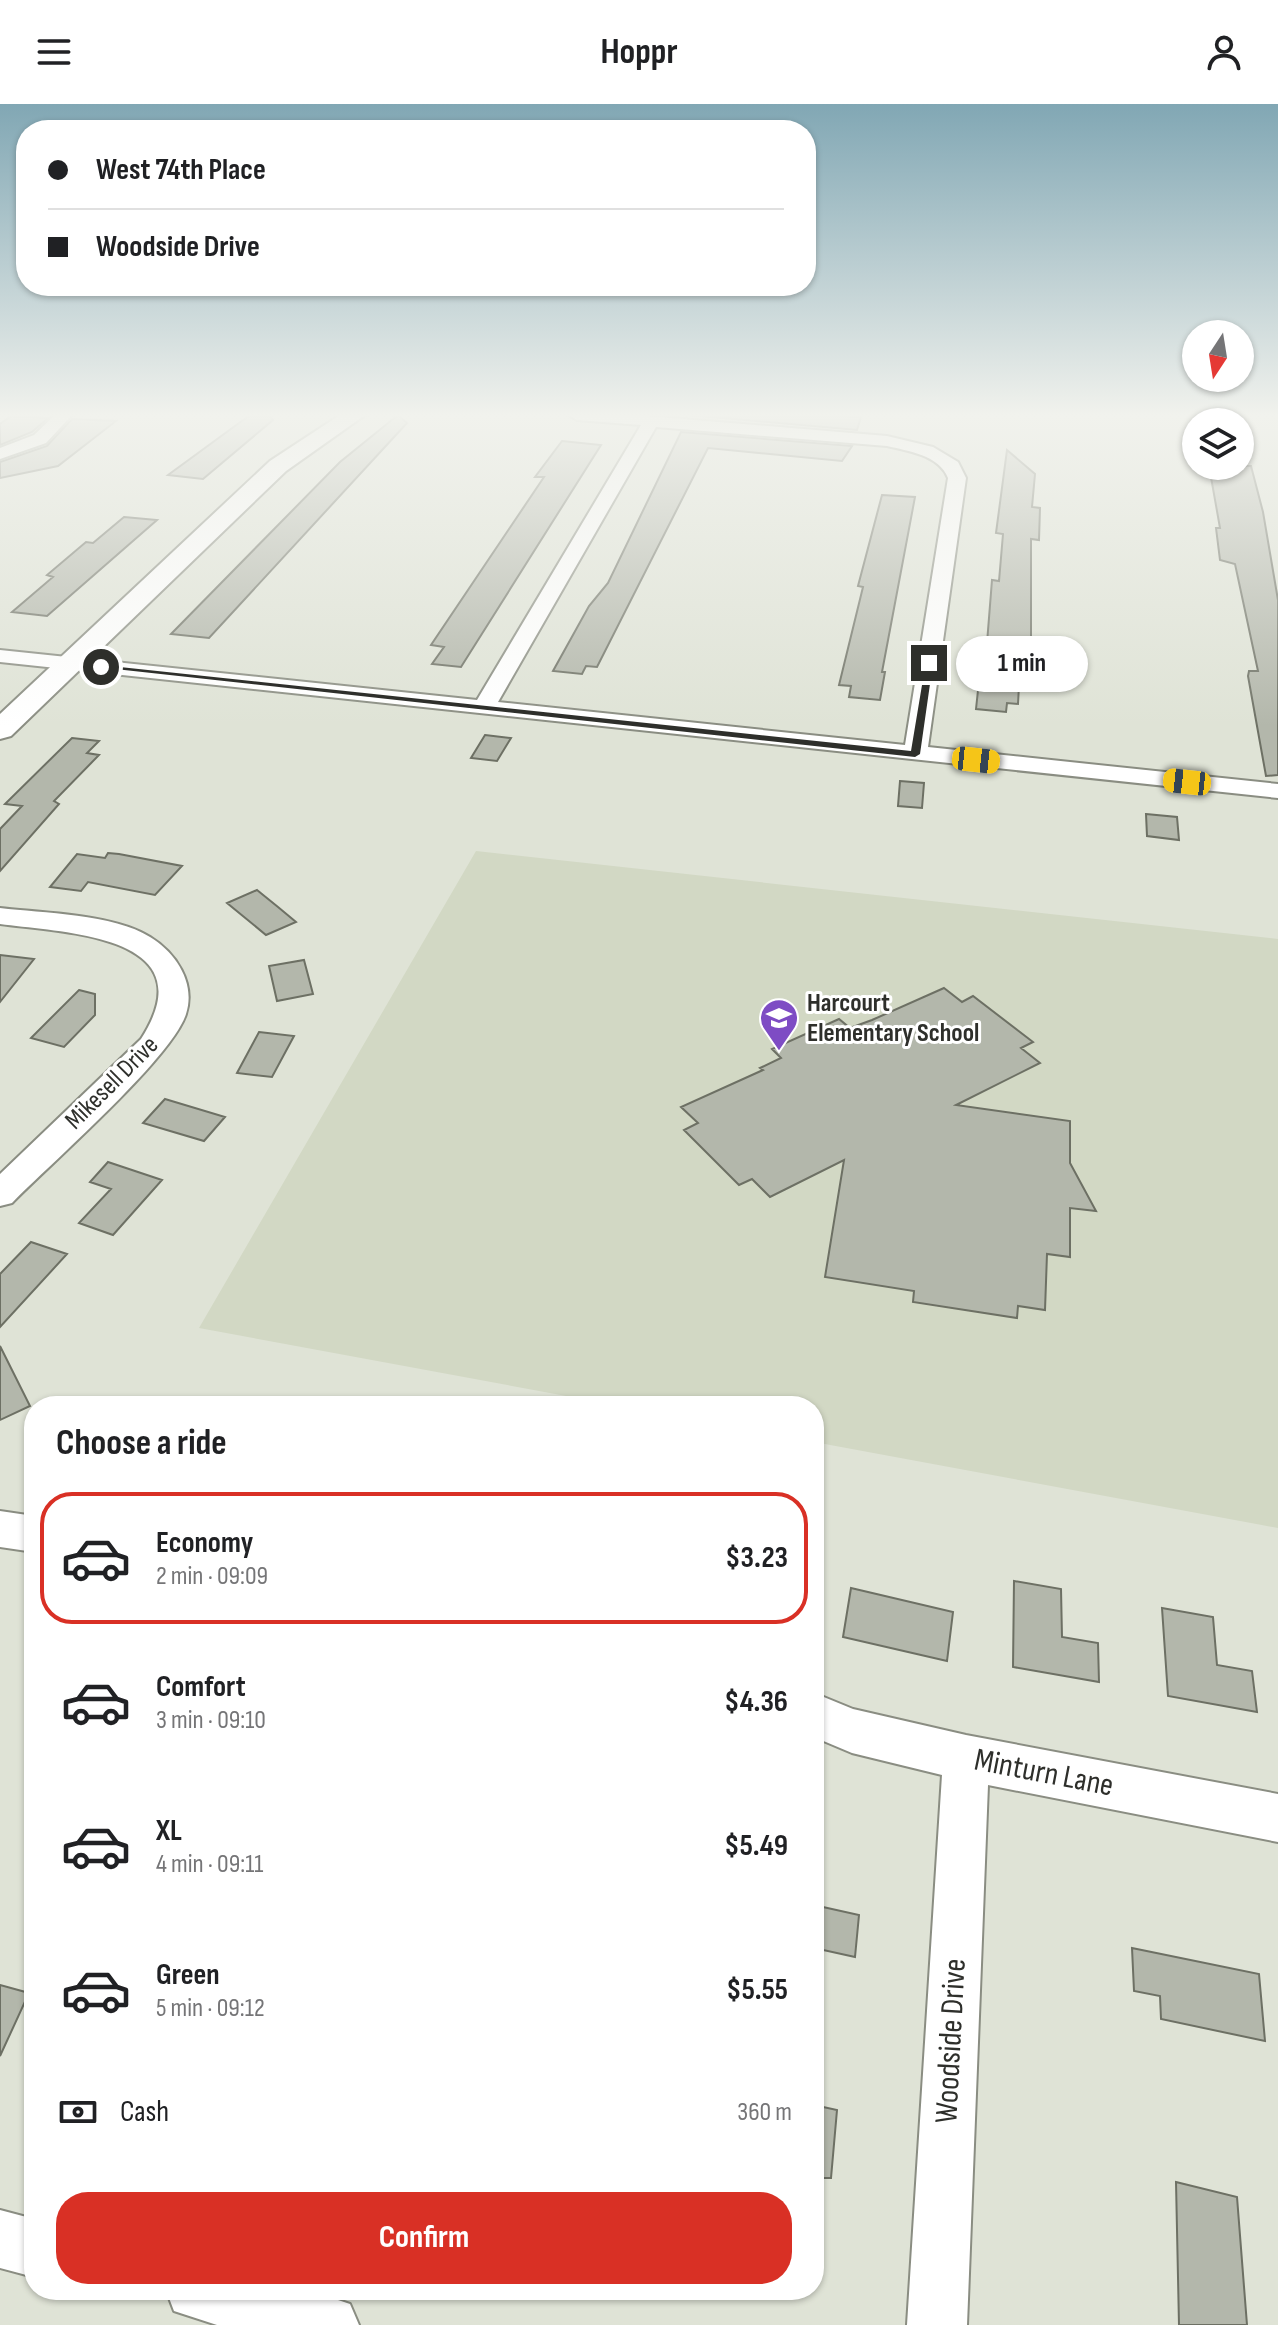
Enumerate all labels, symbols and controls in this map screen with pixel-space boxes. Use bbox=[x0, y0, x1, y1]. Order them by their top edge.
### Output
icon: menu bbox=[32, 30, 76, 74]
icon: person bbox=[1202, 30, 1246, 74]
text: Hoppr bbox=[600, 31, 678, 74]
text: West 74th Place bbox=[96, 152, 266, 188]
text: Woodside Drive bbox=[96, 229, 260, 265]
north arrow bbox=[1182, 320, 1254, 392]
map controls bbox=[1182, 320, 1254, 480]
button: layers bbox=[1182, 408, 1254, 480]
callout: 1 min bbox=[957, 635, 1089, 691]
route end bbox=[911, 645, 947, 681]
text: 1 min bbox=[998, 648, 1046, 679]
route start bbox=[83, 649, 119, 685]
car bbox=[951, 746, 1001, 774]
car bbox=[1162, 768, 1212, 796]
place label: Harcourt Elementary School bbox=[807, 988, 979, 1049]
school or university icon: Harcourt Elementary School bbox=[758, 997, 800, 1052]
street label: Mikesell Drive bbox=[59, 1030, 165, 1136]
text: Choose a ride bbox=[56, 1422, 227, 1465]
icon: car bbox=[60, 1522, 132, 1594]
text: Economy bbox=[156, 1525, 253, 1561]
text: $3.23 bbox=[725, 1540, 788, 1576]
text: 2 min · 09:09 bbox=[156, 1561, 268, 1592]
icon: car bbox=[60, 1666, 132, 1738]
text: Comfort bbox=[156, 1669, 246, 1705]
text: $4.36 bbox=[724, 1684, 788, 1720]
text: 3 min · 09:10 bbox=[156, 1705, 266, 1736]
street label: Minturn Lane bbox=[971, 1740, 1117, 1806]
icon: car bbox=[60, 1810, 132, 1882]
text: XL bbox=[156, 1813, 182, 1849]
text: $5.49 bbox=[724, 1828, 788, 1864]
text: 4 min · 09:11 bbox=[156, 1849, 263, 1880]
icon: car bbox=[60, 1954, 132, 2026]
text: Green bbox=[156, 1957, 220, 1993]
street label: Woodside Drive bbox=[927, 1958, 975, 2124]
text: $5.55 bbox=[726, 1972, 788, 2008]
text: 5 min · 09:12 bbox=[156, 1993, 265, 2024]
icon: cash bbox=[56, 2090, 100, 2134]
text: Cash bbox=[120, 2094, 169, 2130]
text: 360 m bbox=[737, 2097, 792, 2128]
button: Confirm bbox=[56, 2192, 792, 2284]

